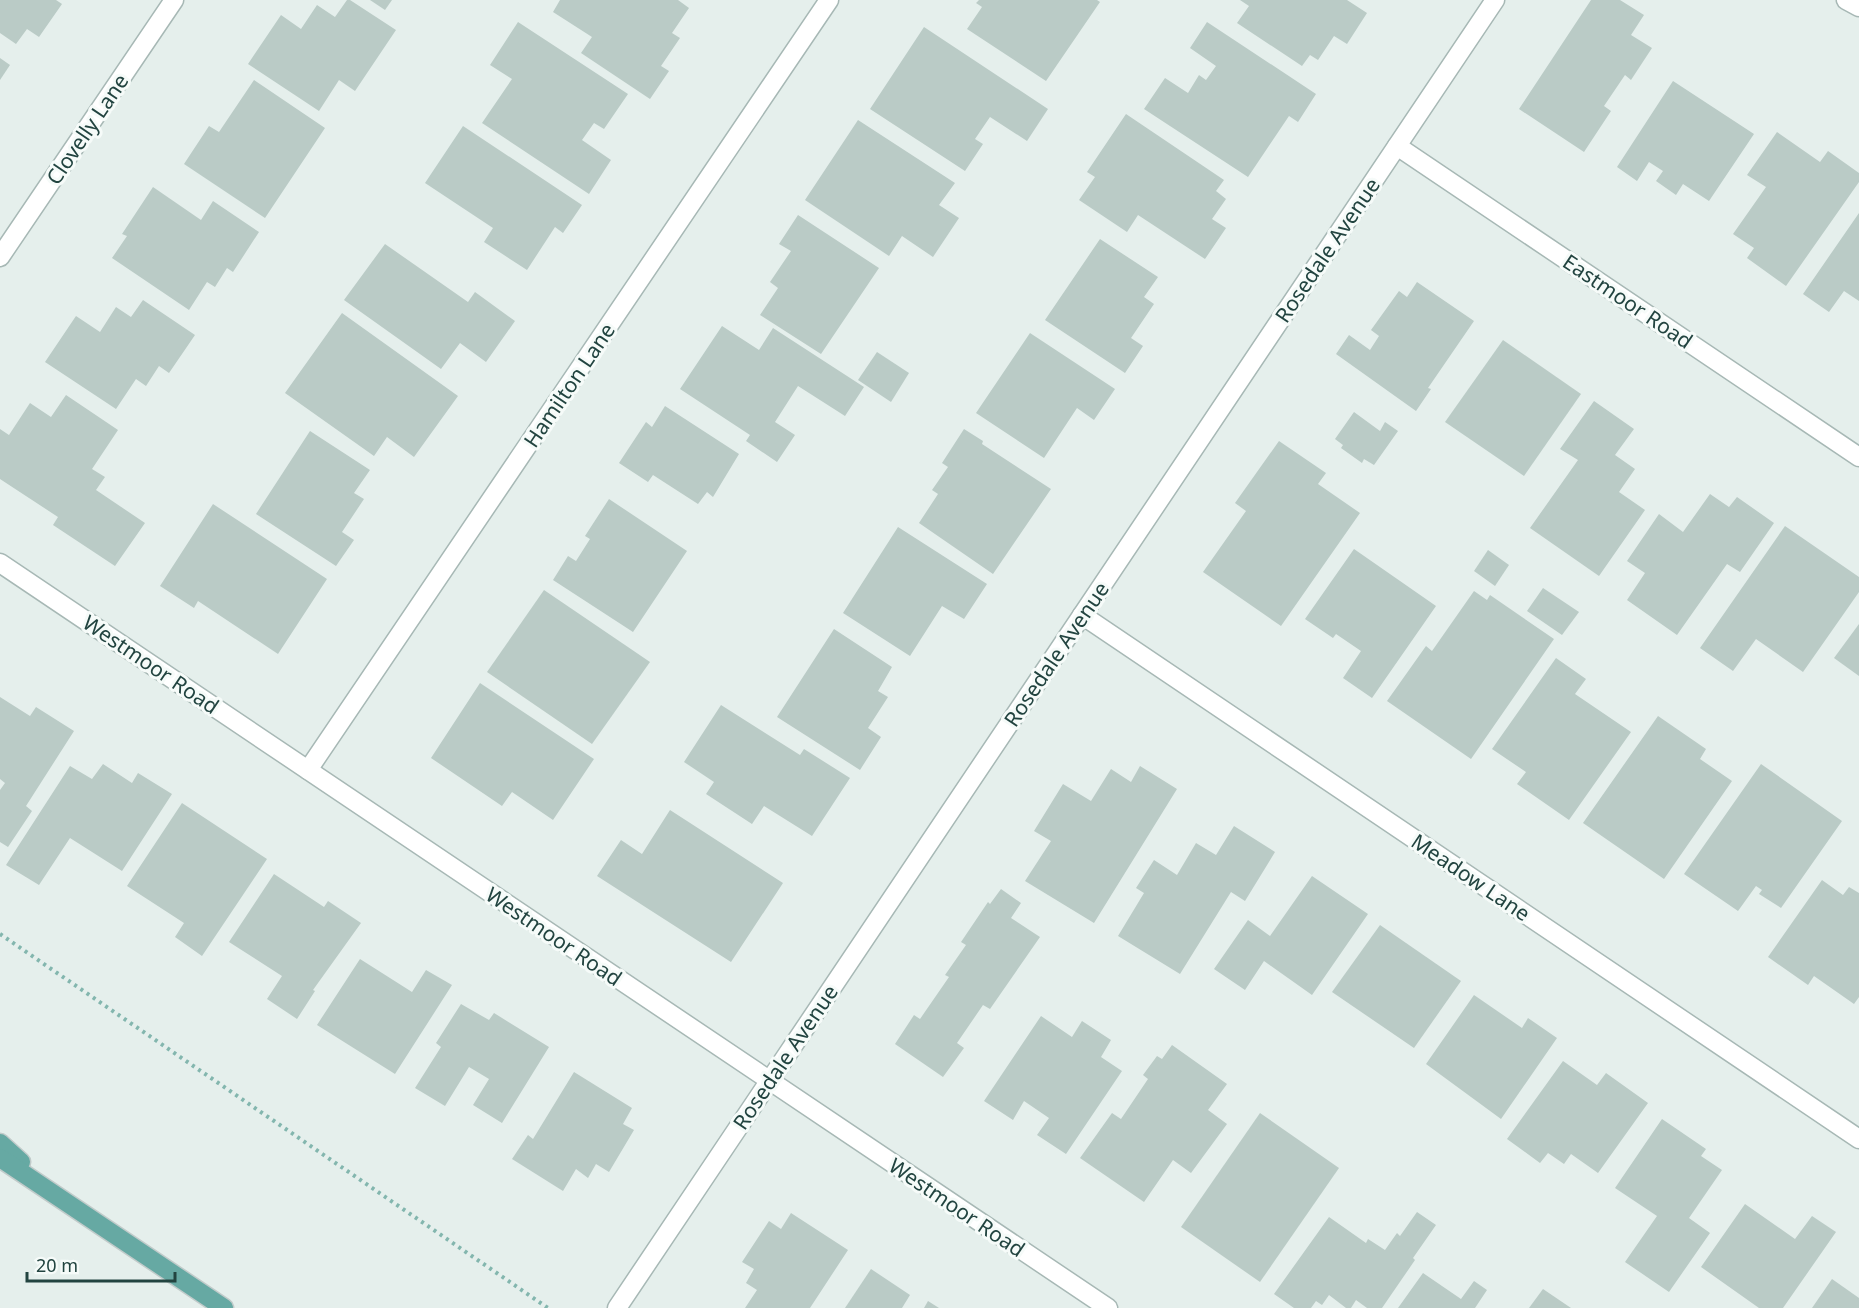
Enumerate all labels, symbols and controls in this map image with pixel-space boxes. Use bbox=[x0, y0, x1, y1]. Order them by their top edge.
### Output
street label: Clovelly Lane bbox=[40, 68, 134, 190]
street label: Rosedale Avenue bbox=[1268, 172, 1386, 328]
street label: Eastmoor Road bbox=[1558, 247, 1698, 355]
street label: Hamilton Lane bbox=[517, 317, 621, 453]
street label: Rosedale Avenue bbox=[997, 576, 1115, 732]
street label: Westmoor Road bbox=[78, 608, 224, 720]
street label: Meadow Lane bbox=[1406, 827, 1536, 927]
street label: Westmoor Road bbox=[481, 880, 627, 992]
street label: Rosedale Avenue bbox=[726, 979, 844, 1135]
street label: Westmoor Road bbox=[884, 1151, 1030, 1263]
scale bar bbox=[27, 1245, 176, 1283]
text: 20 m bbox=[36, 1253, 78, 1277]

